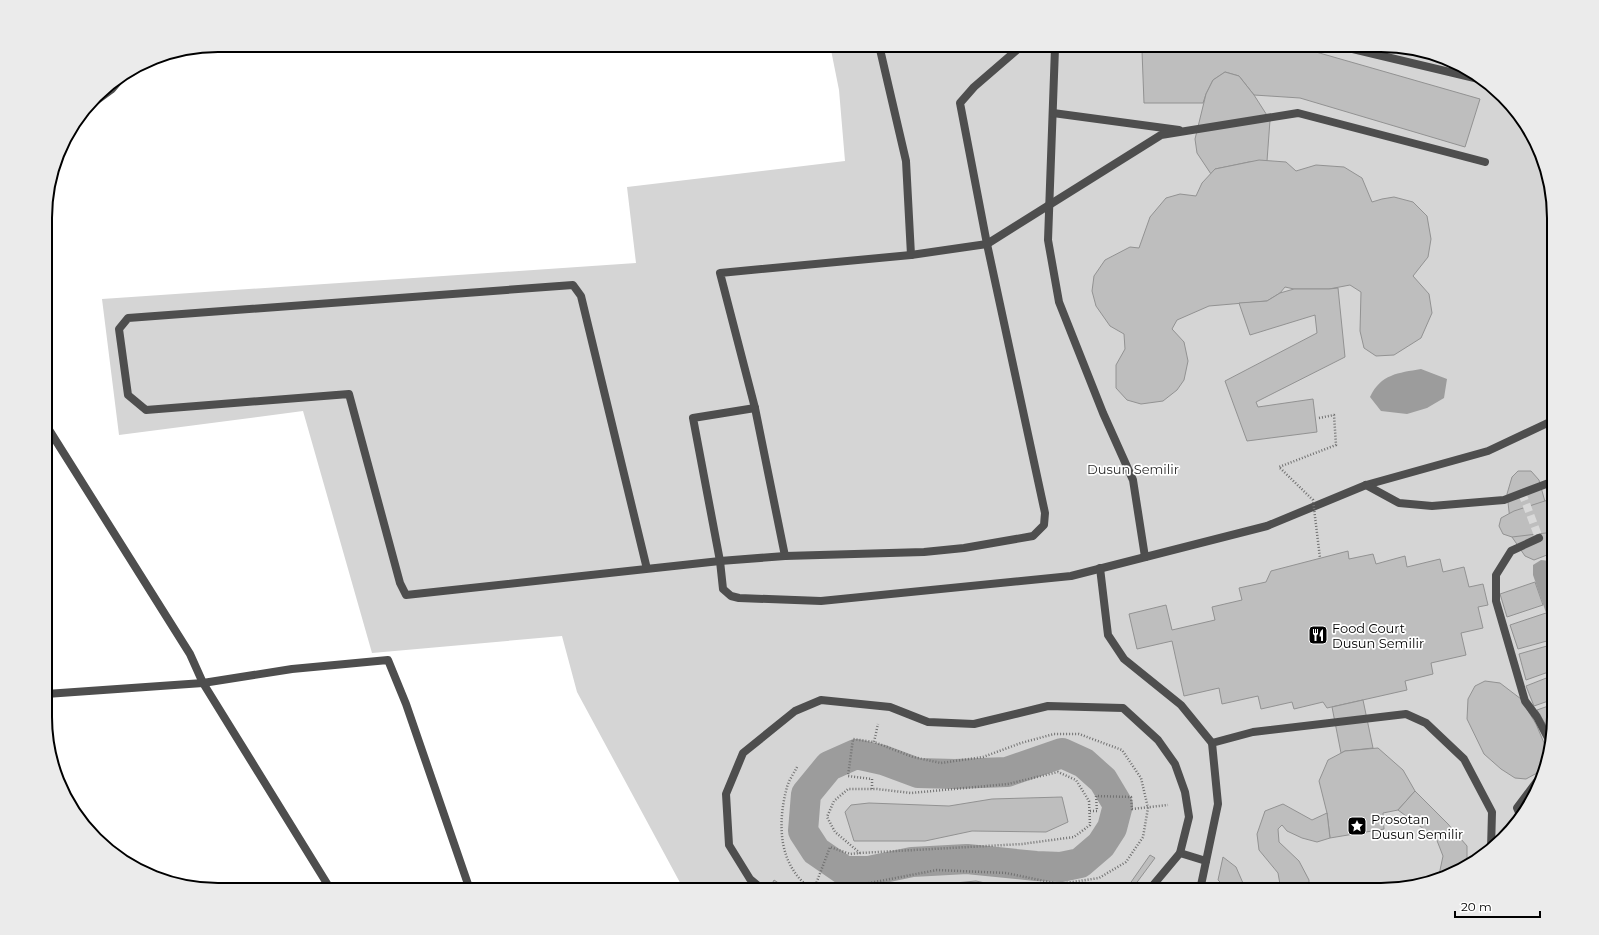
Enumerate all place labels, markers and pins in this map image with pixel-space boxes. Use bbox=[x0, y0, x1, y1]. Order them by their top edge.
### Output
place label: Food Court Dusun Semilir bbox=[1332, 620, 1424, 651]
restaurant icon: Food Court Dusun Semilir bbox=[1307, 624, 1329, 646]
place label: Prosotan Dusun Semilir bbox=[1371, 811, 1463, 842]
place icon: Prosotan Dusun Semilir bbox=[1346, 815, 1368, 837]

